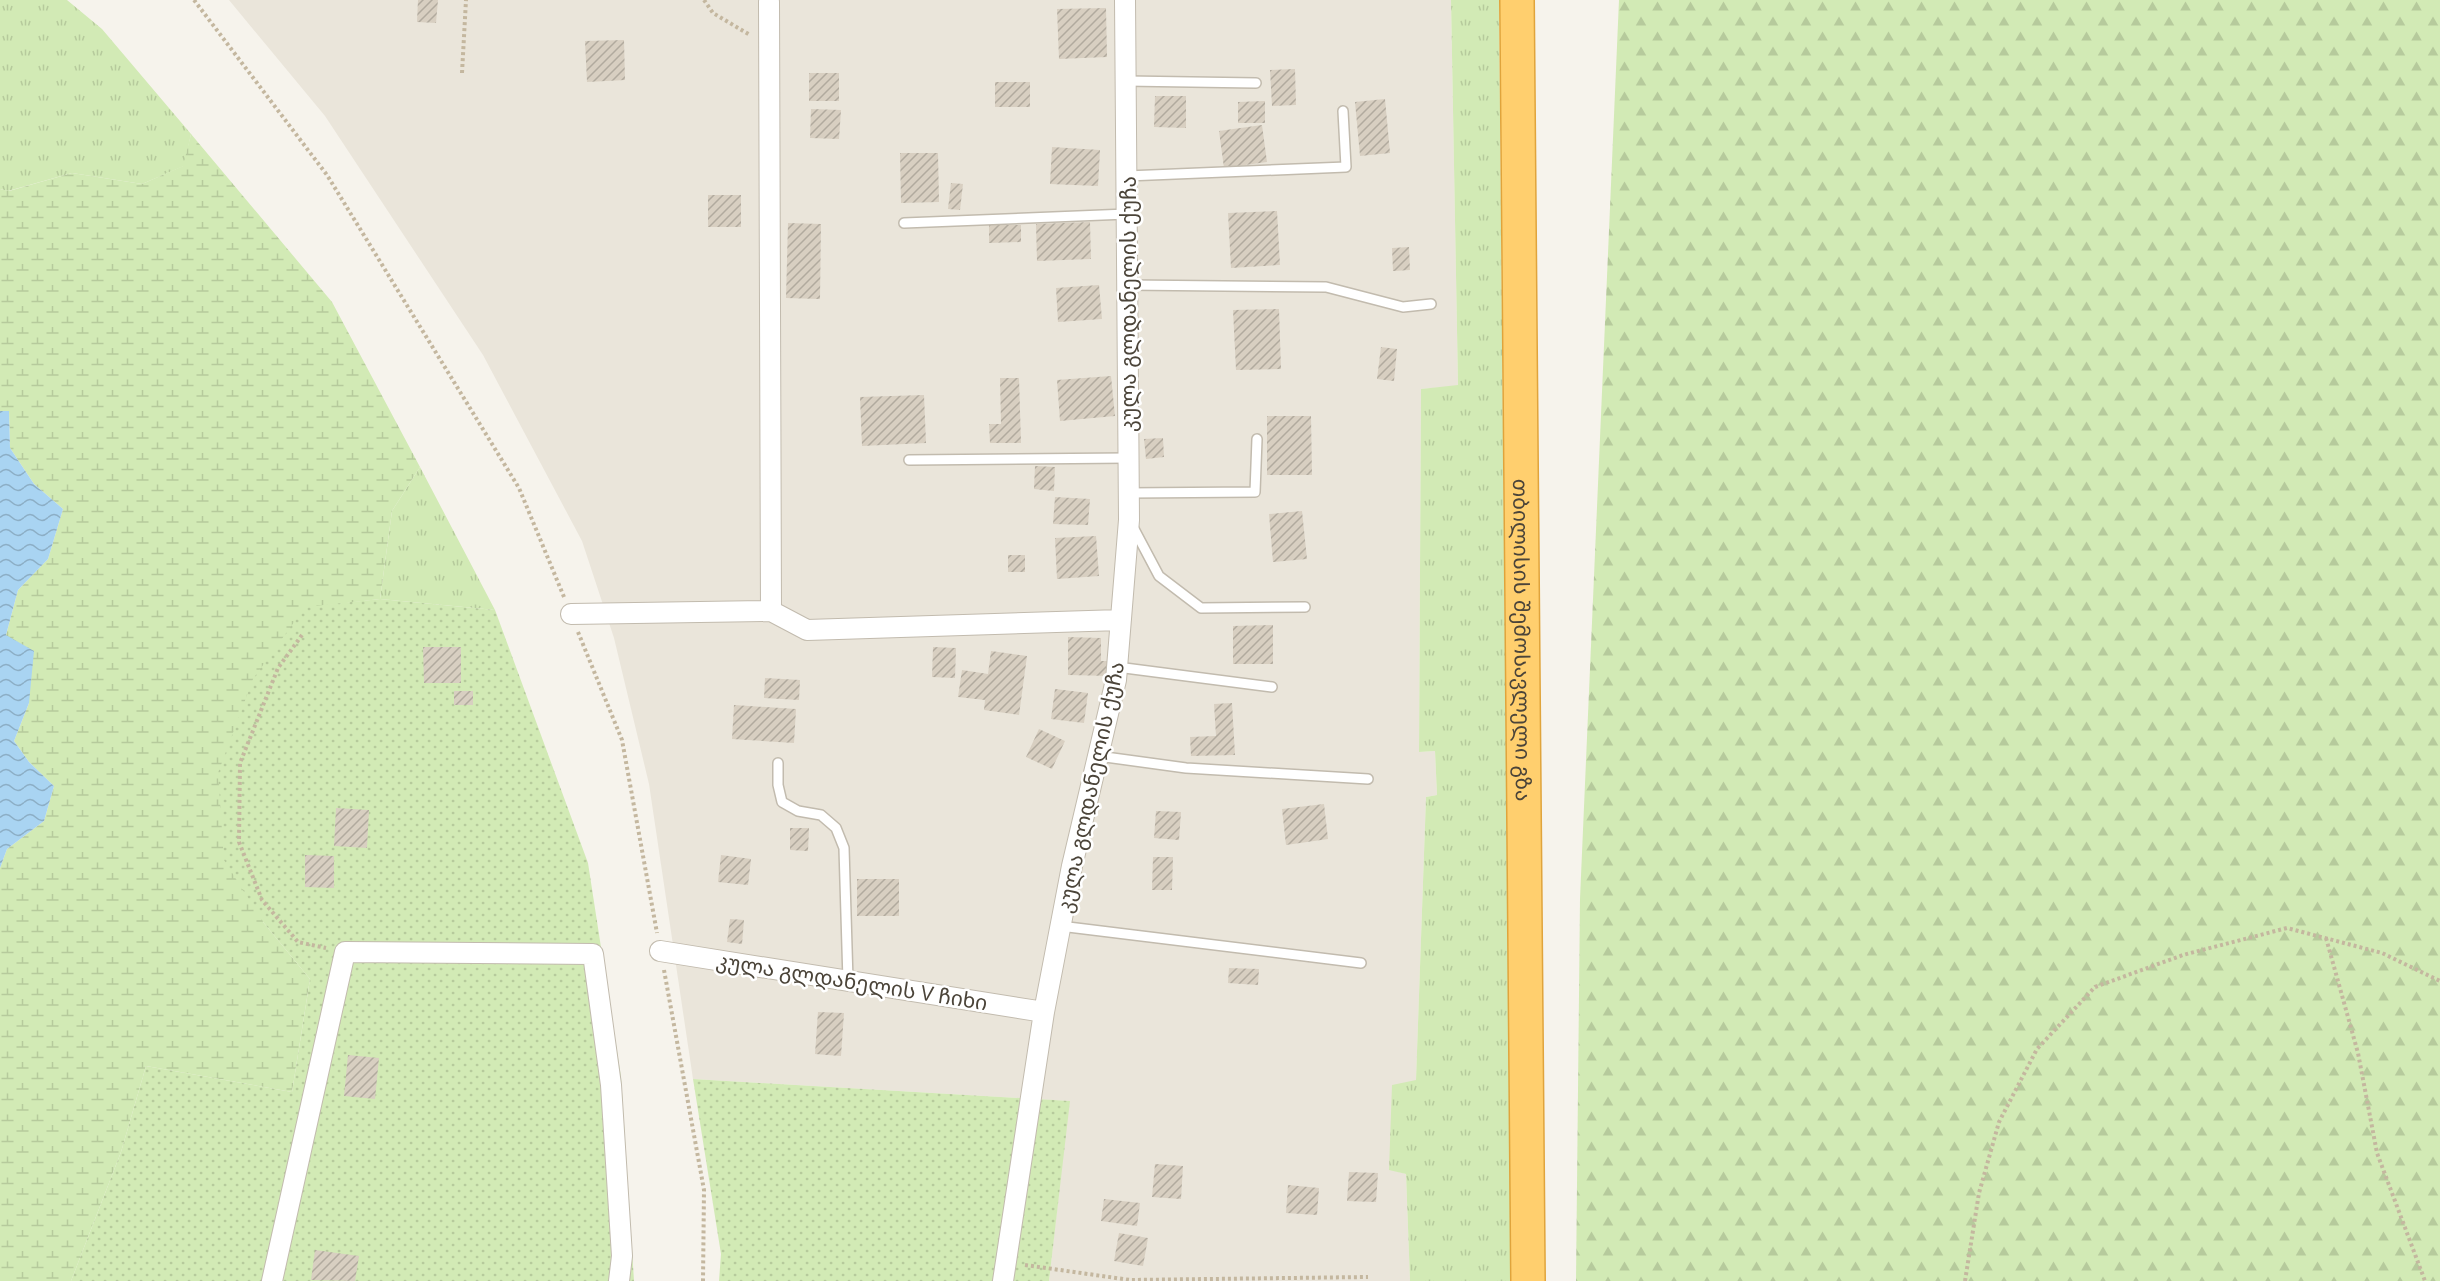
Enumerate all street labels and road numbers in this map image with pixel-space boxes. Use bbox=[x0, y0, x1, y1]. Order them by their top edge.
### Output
street label: კულა გლდანელის ქუჩა bbox=[1114, 176, 1142, 432]
street label: თბილისის შემოსავლელი გზა bbox=[1507, 478, 1538, 801]
street label: კულა გლდანელის ქუჩა bbox=[1050, 659, 1130, 915]
street label: კულა გლდანელის V ჩიხი bbox=[714, 946, 990, 1016]

